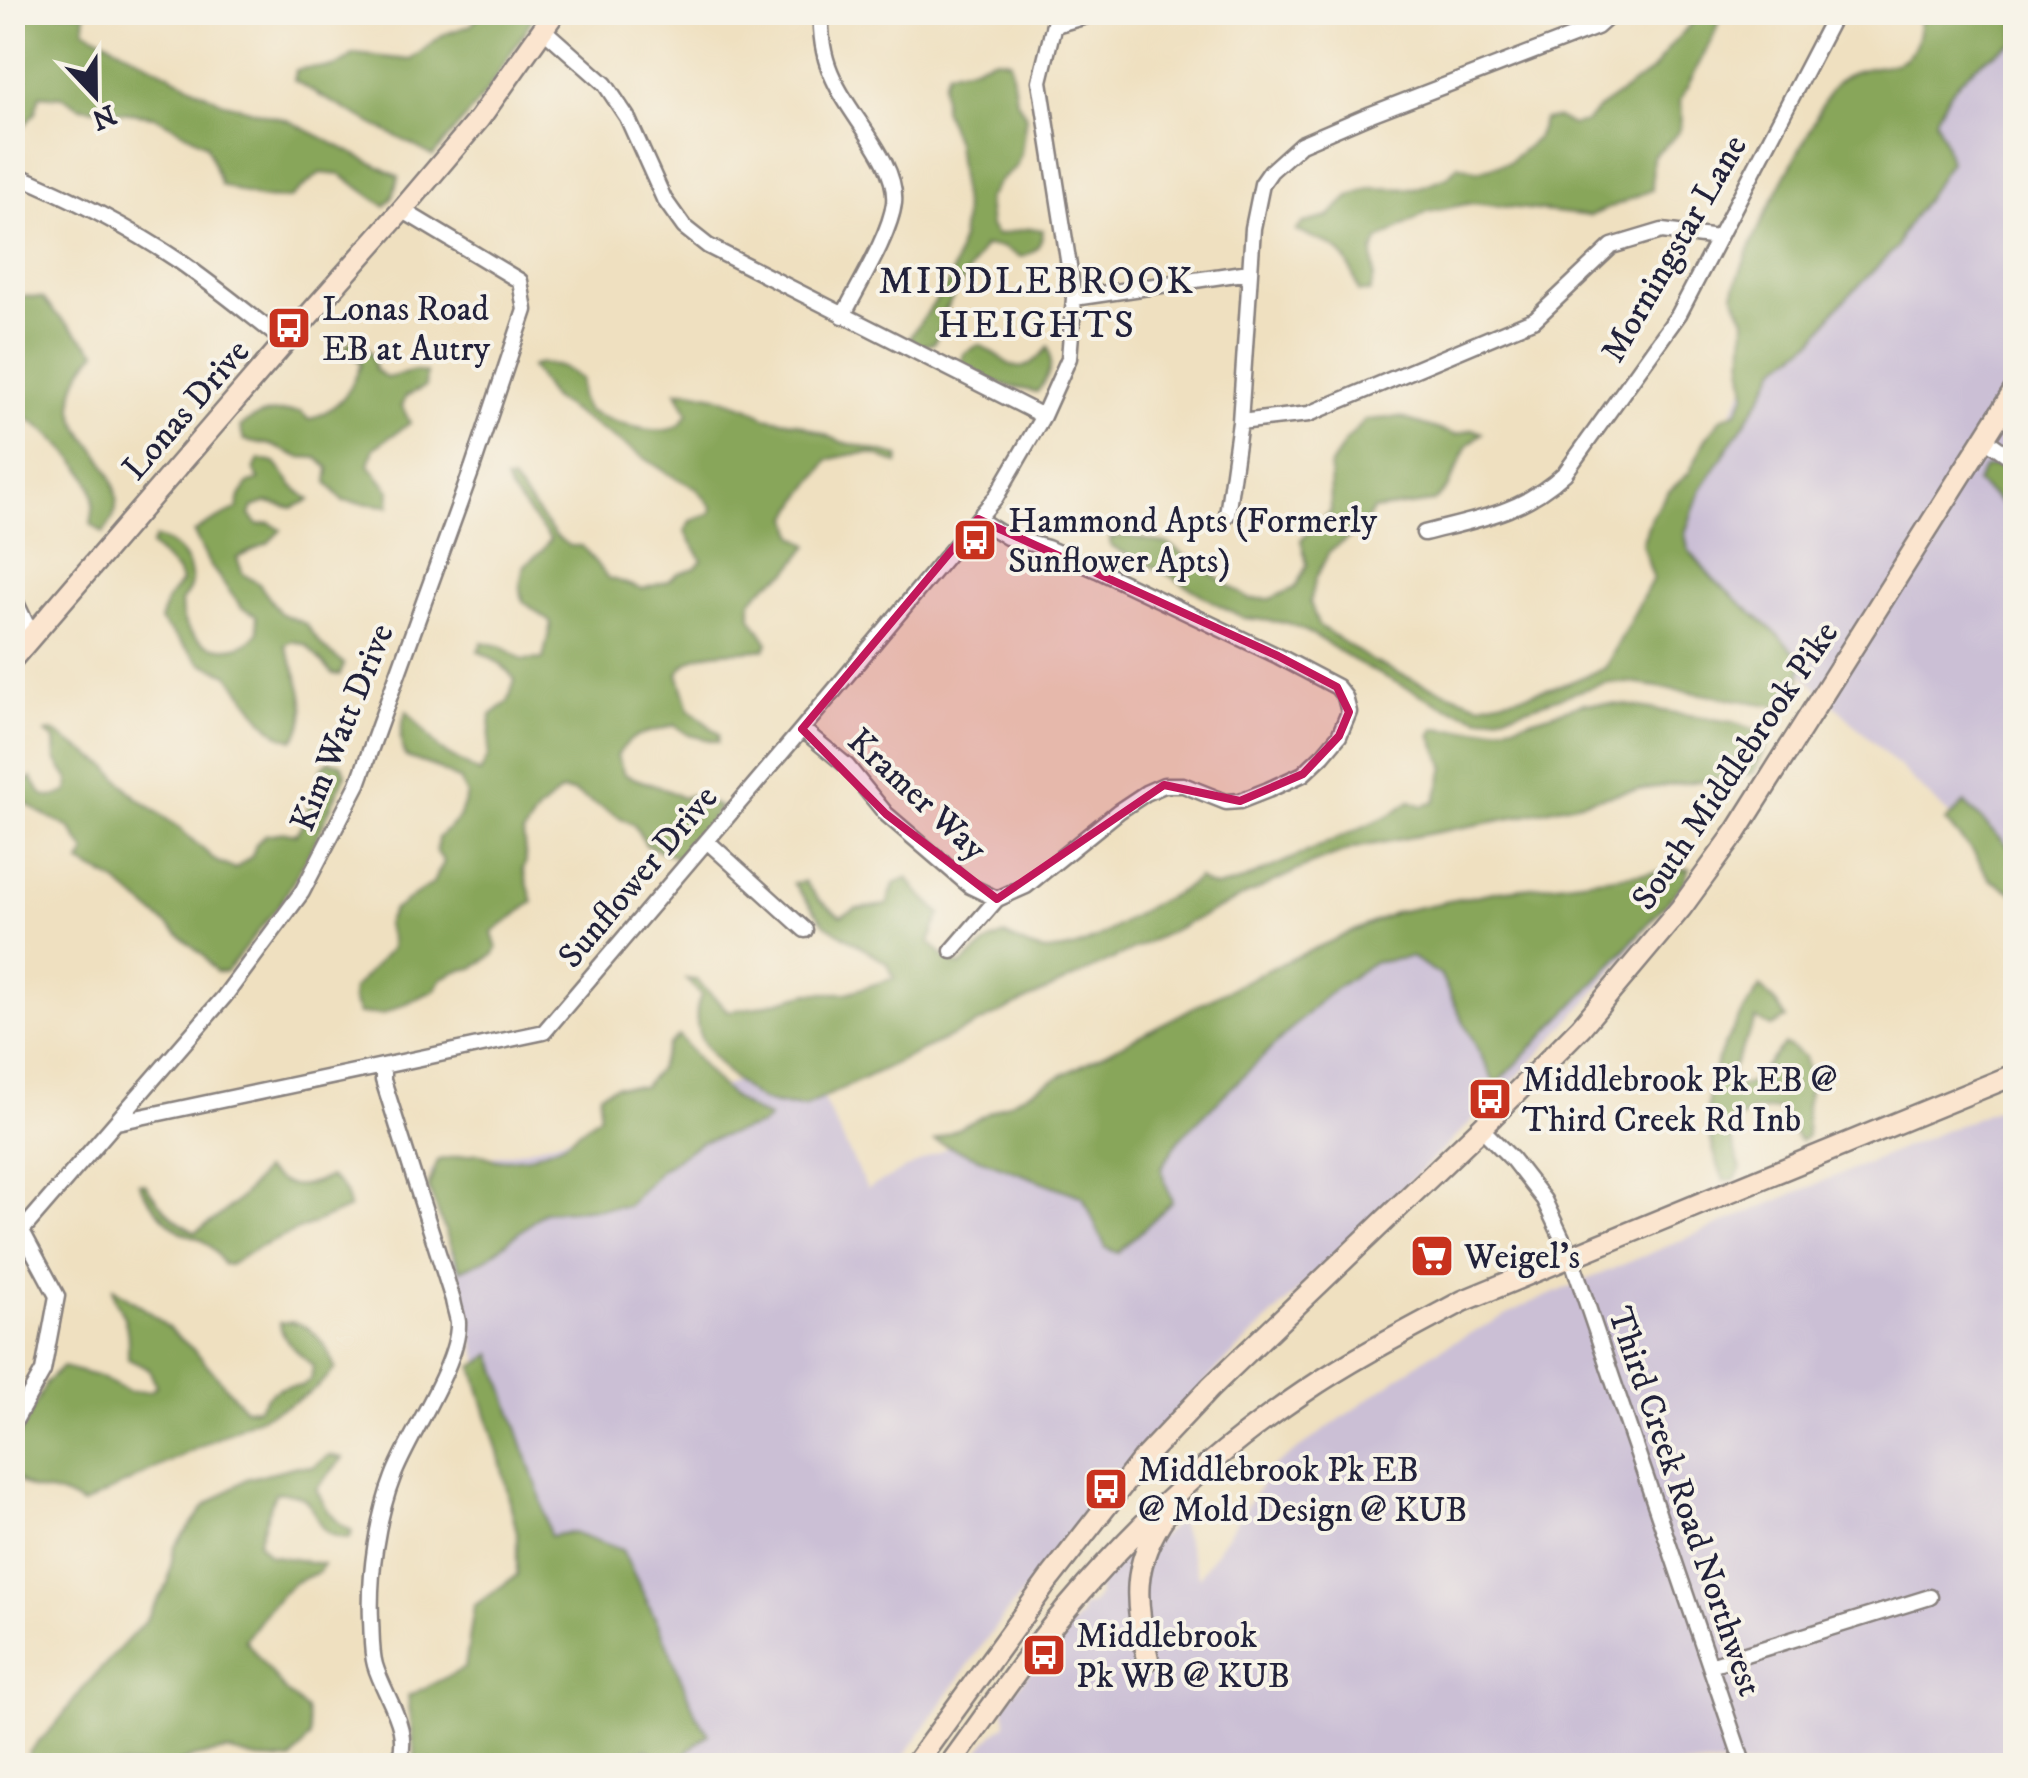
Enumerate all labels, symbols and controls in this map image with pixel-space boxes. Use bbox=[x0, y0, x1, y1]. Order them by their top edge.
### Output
north arrow bbox=[45, 45, 145, 145]
text: N bbox=[87, 96, 121, 137]
street label: Morningstar Lane bbox=[1592, 128, 1758, 370]
district label: MIDDLEBROOK HEIGHTS bbox=[879, 258, 1195, 350]
place label: Lonas Road EB at Autry bbox=[322, 288, 490, 372]
bus stop icon: Lonas Road EB at Autry bbox=[266, 305, 312, 351]
street label: Lonas Drive bbox=[113, 331, 260, 490]
place label: Hammond Apts (Formerly Sunflower Apts) bbox=[1008, 500, 1377, 584]
bus stop icon: Hammond Apts (Formerly Sunflower Apts) bbox=[952, 517, 998, 563]
street label: South Middlebrook Pike bbox=[1623, 613, 1849, 919]
street label: Kim Watt Drive bbox=[281, 617, 404, 838]
street label: Kramer Way bbox=[838, 720, 996, 871]
street label: Sunflower Drive bbox=[549, 777, 728, 978]
place label: Middlebrook Pk EB @ Third Creek Rd Inb bbox=[1522, 1059, 1837, 1143]
bus stop icon: Middlebrook Pk EB @ Third Creek Rd Inb bbox=[1467, 1076, 1513, 1122]
supermarket icon: Weigel's bbox=[1409, 1233, 1455, 1279]
place label: Weigel's bbox=[1463, 1236, 1580, 1280]
street label: Third Creek Road Northwest bbox=[1597, 1301, 1771, 1702]
place label: Middlebrook Pk EB @ Mold Design @ KUB bbox=[1138, 1449, 1467, 1533]
bus stop icon: Middlebrook Pk EB @ Mold Design @ KUB bbox=[1083, 1466, 1129, 1512]
place label: Middlebrook Pk WB @ KUB bbox=[1076, 1615, 1290, 1699]
bus stop icon: Middlebrook Pk WB @ KUB bbox=[1021, 1632, 1067, 1678]

